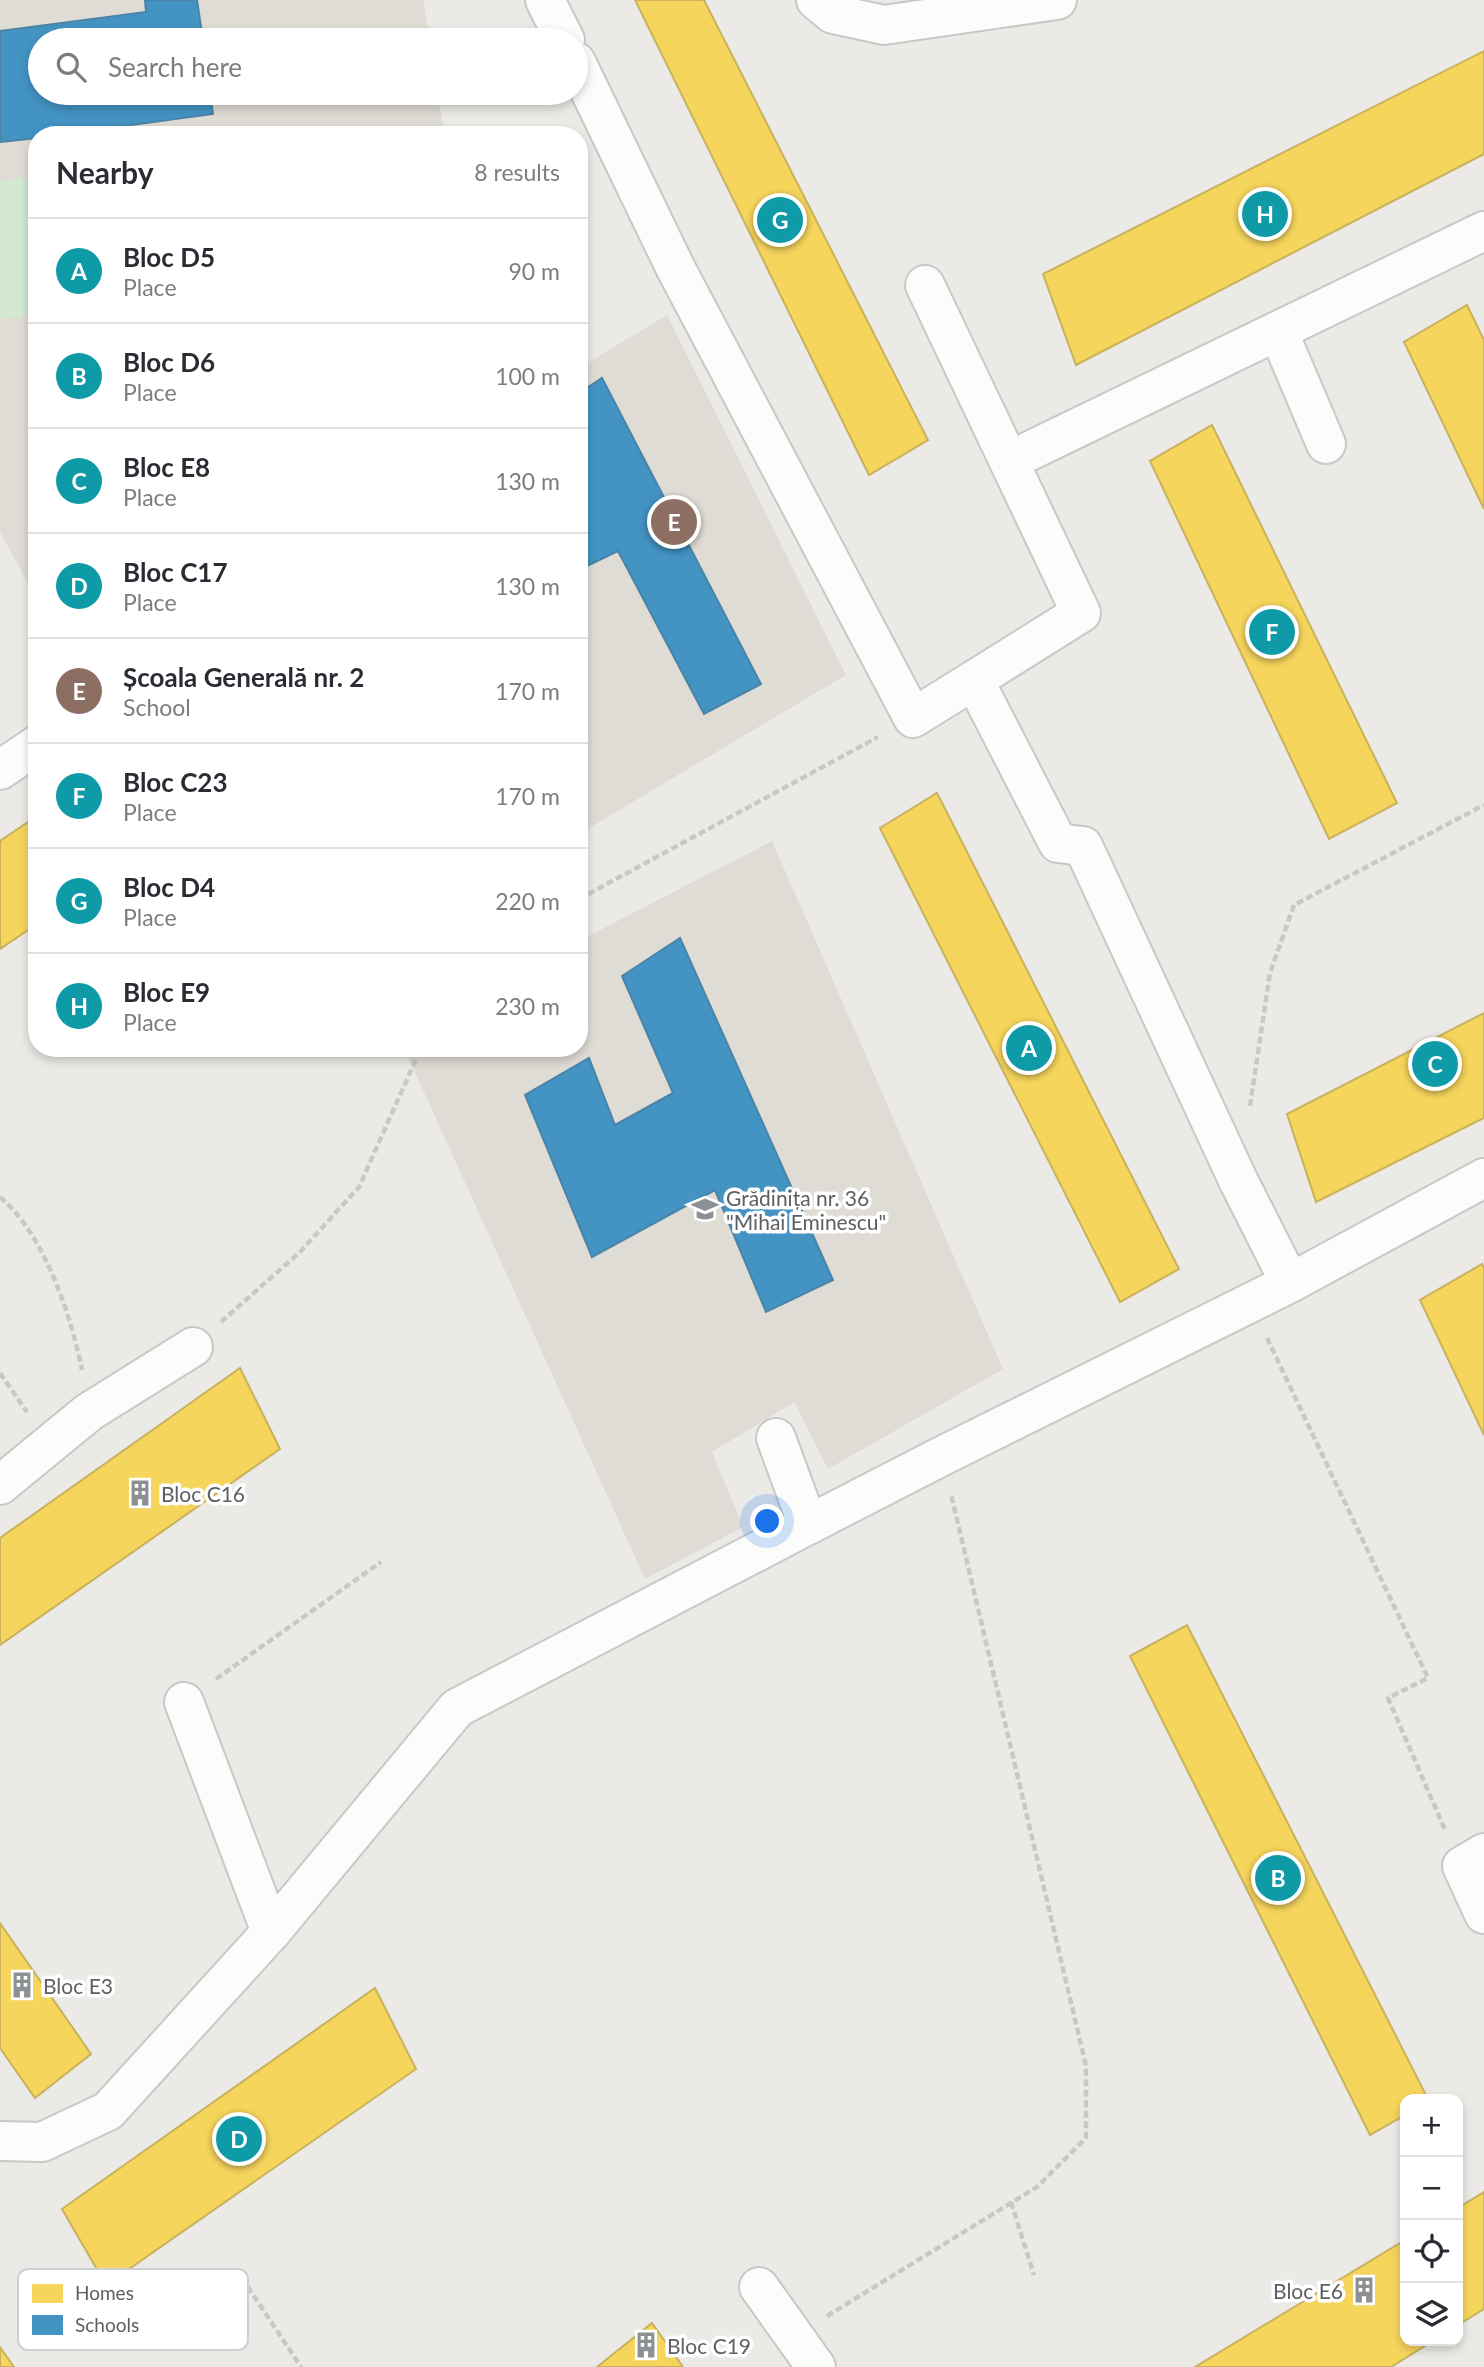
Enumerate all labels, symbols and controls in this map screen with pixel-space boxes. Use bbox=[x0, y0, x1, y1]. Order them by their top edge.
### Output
search box bbox=[28, 28, 588, 105]
icon: search bbox=[52, 48, 90, 86]
text: Search here bbox=[108, 51, 242, 83]
text: Nearby bbox=[56, 154, 154, 190]
text: 8 results bbox=[474, 158, 560, 186]
pin: H bbox=[1242, 188, 1288, 240]
pin: G bbox=[757, 194, 803, 246]
text: Bloc D5 bbox=[123, 241, 215, 273]
text: A bbox=[71, 257, 87, 285]
text: 90 m bbox=[509, 257, 560, 285]
text: Place bbox=[123, 273, 177, 301]
text: Bloc D6 bbox=[123, 346, 215, 378]
text: B bbox=[71, 362, 87, 390]
text: 100 m bbox=[495, 362, 560, 390]
text: Place bbox=[123, 378, 177, 406]
text: Bloc E8 bbox=[123, 451, 210, 483]
text: C bbox=[71, 467, 87, 495]
text: 130 m bbox=[495, 467, 560, 495]
text: Place bbox=[123, 483, 177, 511]
pin: E bbox=[651, 496, 697, 548]
text: Bloc C17 bbox=[123, 556, 228, 588]
text: D bbox=[70, 572, 88, 600]
text: 130 m bbox=[495, 572, 560, 600]
text: Place bbox=[123, 588, 177, 616]
pin: F bbox=[1249, 606, 1295, 658]
text: Școala Generală nr. 2 bbox=[123, 661, 364, 693]
text: E bbox=[72, 677, 86, 705]
text: 170 m bbox=[495, 677, 560, 705]
text: School bbox=[123, 693, 191, 721]
text: Bloc C23 bbox=[123, 766, 228, 798]
text: F bbox=[72, 782, 86, 810]
text: 170 m bbox=[495, 782, 560, 810]
text: Place bbox=[123, 798, 177, 826]
text: Bloc D4 bbox=[123, 871, 215, 903]
text: G bbox=[71, 887, 87, 915]
text: 220 m bbox=[495, 887, 560, 915]
text: Place bbox=[123, 903, 177, 931]
text: Bloc E9 bbox=[123, 976, 210, 1008]
text: H bbox=[70, 992, 88, 1020]
text: 230 m bbox=[495, 992, 560, 1020]
text: Place bbox=[123, 1008, 177, 1036]
pin: A bbox=[1006, 1022, 1052, 1074]
pin: C bbox=[1412, 1038, 1458, 1090]
place label: Grădinița nr. 36 "Mihai Eminescu" bbox=[726, 1185, 886, 1234]
school or university icon: Grădinița nr. 36 "Mihai Eminescu" bbox=[690, 1194, 720, 1224]
building icon: Bloc C16 bbox=[125, 1478, 155, 1508]
place label: Bloc C16 bbox=[161, 1481, 245, 1506]
your location bbox=[750, 1504, 784, 1538]
pin: B bbox=[1255, 1852, 1301, 1904]
building icon: Bloc E3 bbox=[7, 1970, 37, 2000]
place label: Bloc E3 bbox=[43, 1973, 113, 1998]
map controls bbox=[1400, 2094, 1463, 2346]
button: + bbox=[1400, 2094, 1463, 2157]
pin: D bbox=[216, 2113, 262, 2165]
button: − bbox=[1400, 2157, 1463, 2220]
button: locate bbox=[1400, 2220, 1463, 2283]
legend bbox=[18, 2269, 248, 2350]
building icon: Bloc E6 bbox=[1349, 2275, 1379, 2305]
place label: Bloc E6 bbox=[1273, 2278, 1343, 2303]
text: Homes bbox=[75, 2281, 134, 2304]
button: layers bbox=[1400, 2283, 1463, 2346]
text: Schools bbox=[75, 2313, 139, 2336]
building icon: Bloc C19 bbox=[631, 2330, 661, 2360]
place label: Bloc C19 bbox=[667, 2333, 751, 2358]

